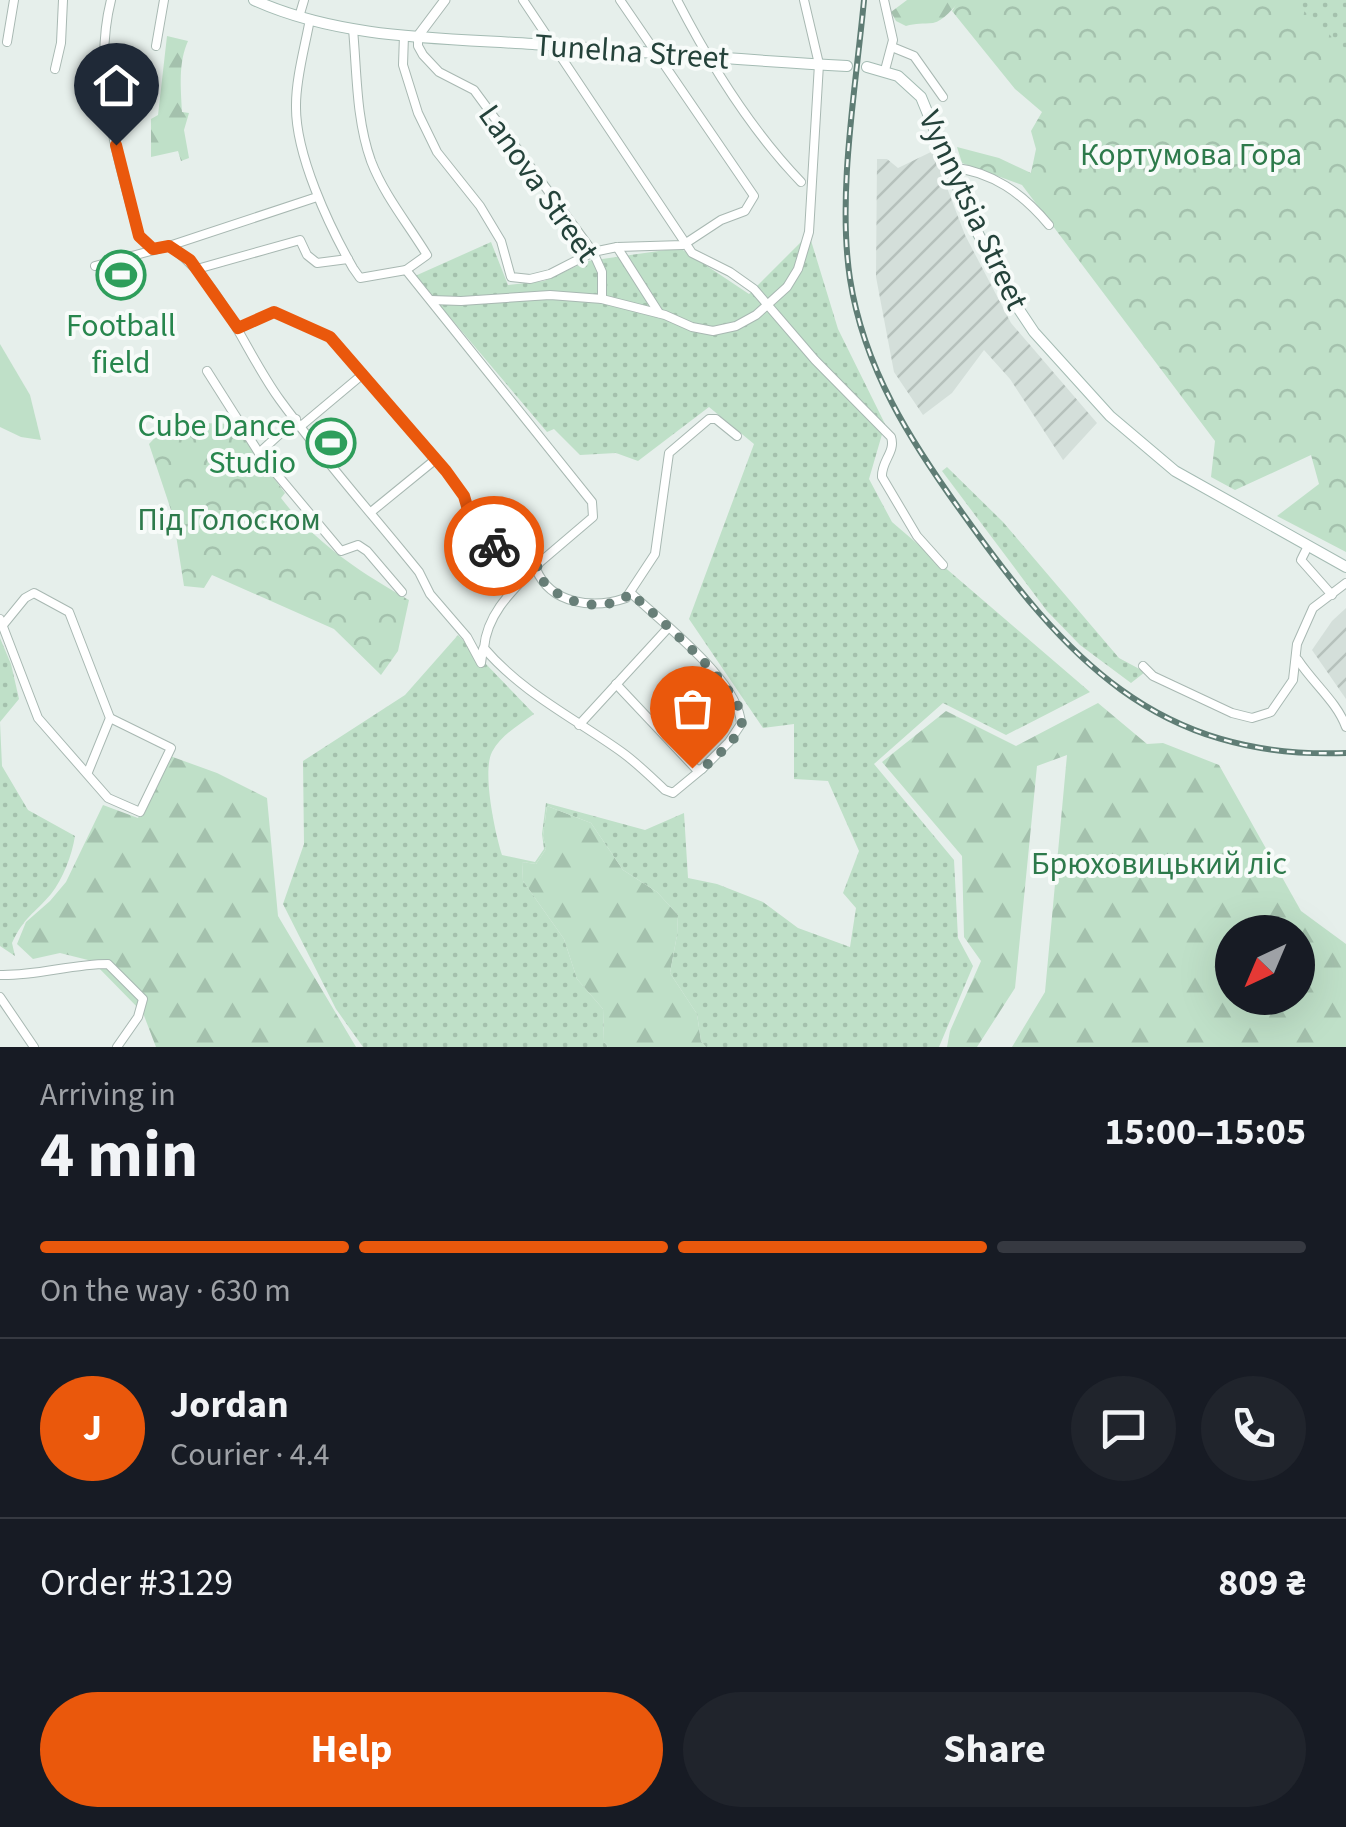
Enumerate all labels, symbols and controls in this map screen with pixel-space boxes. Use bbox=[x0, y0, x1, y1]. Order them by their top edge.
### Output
street label: Tunelna Street bbox=[533, 22, 731, 82]
pin bbox=[74, 43, 159, 146]
icon: home bbox=[89, 58, 144, 113]
street label: Lanova Street bbox=[467, 95, 610, 272]
street label: Vynnytsia Street bbox=[907, 103, 1040, 318]
park label: Кортумова Гора bbox=[1080, 132, 1302, 178]
sports icon: Football field bbox=[95, 249, 147, 301]
place label: Football field bbox=[66, 303, 176, 386]
place label: Cube Dance Studio bbox=[138, 403, 296, 486]
sports icon: Cube Dance Studio bbox=[305, 417, 357, 469]
courier bbox=[444, 496, 544, 596]
park label: Під Голоском bbox=[137, 497, 321, 543]
icon: bike bbox=[467, 519, 522, 574]
pin bbox=[650, 666, 735, 769]
icon: bag bbox=[665, 681, 720, 736]
park label: Брюховицький ліс bbox=[1031, 841, 1287, 887]
north arrow bbox=[1215, 915, 1315, 1015]
map controls bbox=[1215, 915, 1315, 1015]
text: Arriving in bbox=[40, 1072, 176, 1118]
text: 15:00–15:05 bbox=[1104, 1105, 1306, 1159]
text: 4 min bbox=[40, 1109, 198, 1202]
text: On the way · 630 m bbox=[40, 1268, 291, 1314]
button: chat bbox=[1071, 1376, 1176, 1481]
button: phone bbox=[1201, 1376, 1306, 1481]
text: Jordan bbox=[170, 1378, 289, 1432]
text: J bbox=[83, 1401, 102, 1455]
text: Courier · 4.4 bbox=[170, 1432, 330, 1478]
text: Order #3129 bbox=[40, 1556, 233, 1610]
text: 809 ₴ bbox=[1218, 1556, 1306, 1610]
button: Help bbox=[40, 1692, 663, 1807]
button: Share bbox=[683, 1692, 1306, 1807]

